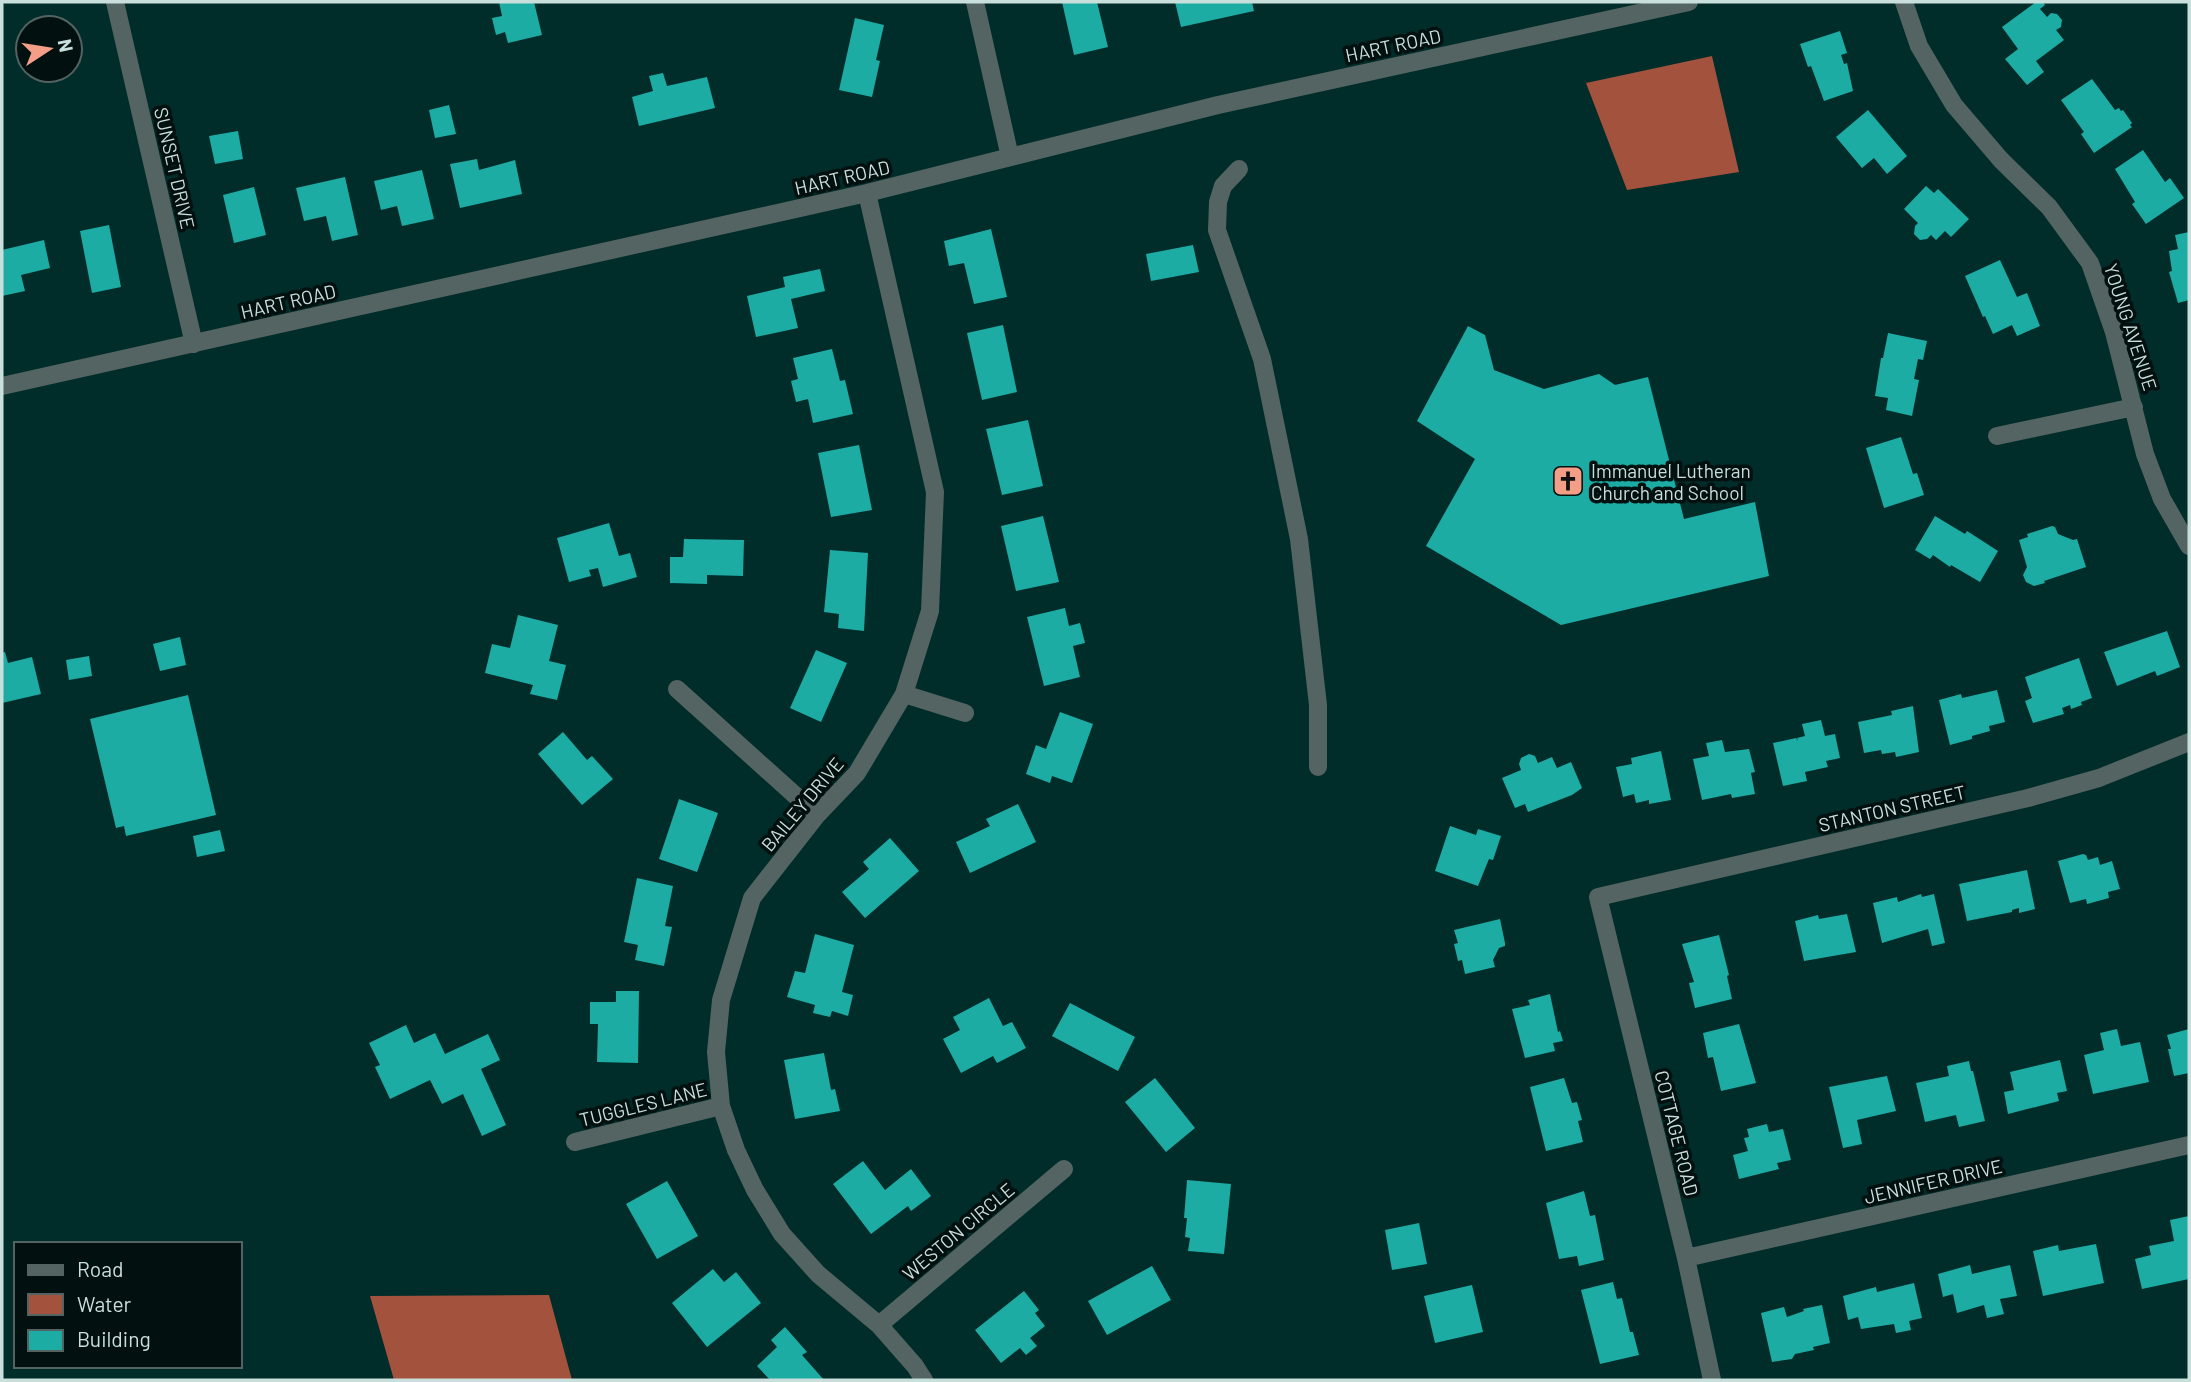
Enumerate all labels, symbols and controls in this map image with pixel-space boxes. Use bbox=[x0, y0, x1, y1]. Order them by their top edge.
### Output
north arrow bbox=[14, 14, 84, 84]
street label: HART ROAD bbox=[1343, 24, 1443, 66]
text: N bbox=[54, 37, 79, 54]
street label: SUNSET DRIVE bbox=[150, 105, 200, 231]
street label: HART ROAD bbox=[792, 155, 892, 199]
street label: YOUNG AVENUE bbox=[2100, 260, 2162, 394]
street label: HART ROAD bbox=[238, 279, 338, 323]
place label: Immanuel Lutheran Church and School bbox=[1591, 459, 1751, 504]
church icon: Immanuel Lutheran Church and School bbox=[1551, 464, 1585, 498]
street label: BAILEY DRIVE bbox=[756, 752, 848, 856]
street label: STANTON STREET bbox=[1816, 780, 1968, 836]
street label: COTTAGE ROAD bbox=[1650, 1068, 1704, 1198]
street label: TUGGLES LANE bbox=[577, 1077, 709, 1131]
street label: JENNIFER DRIVE bbox=[1862, 1154, 2004, 1208]
street label: WESTON CIRCLE bbox=[897, 1178, 1019, 1284]
legend bbox=[14, 1242, 242, 1368]
text: Road bbox=[77, 1256, 123, 1281]
text: Water bbox=[77, 1291, 132, 1316]
text: Building bbox=[77, 1326, 151, 1351]

